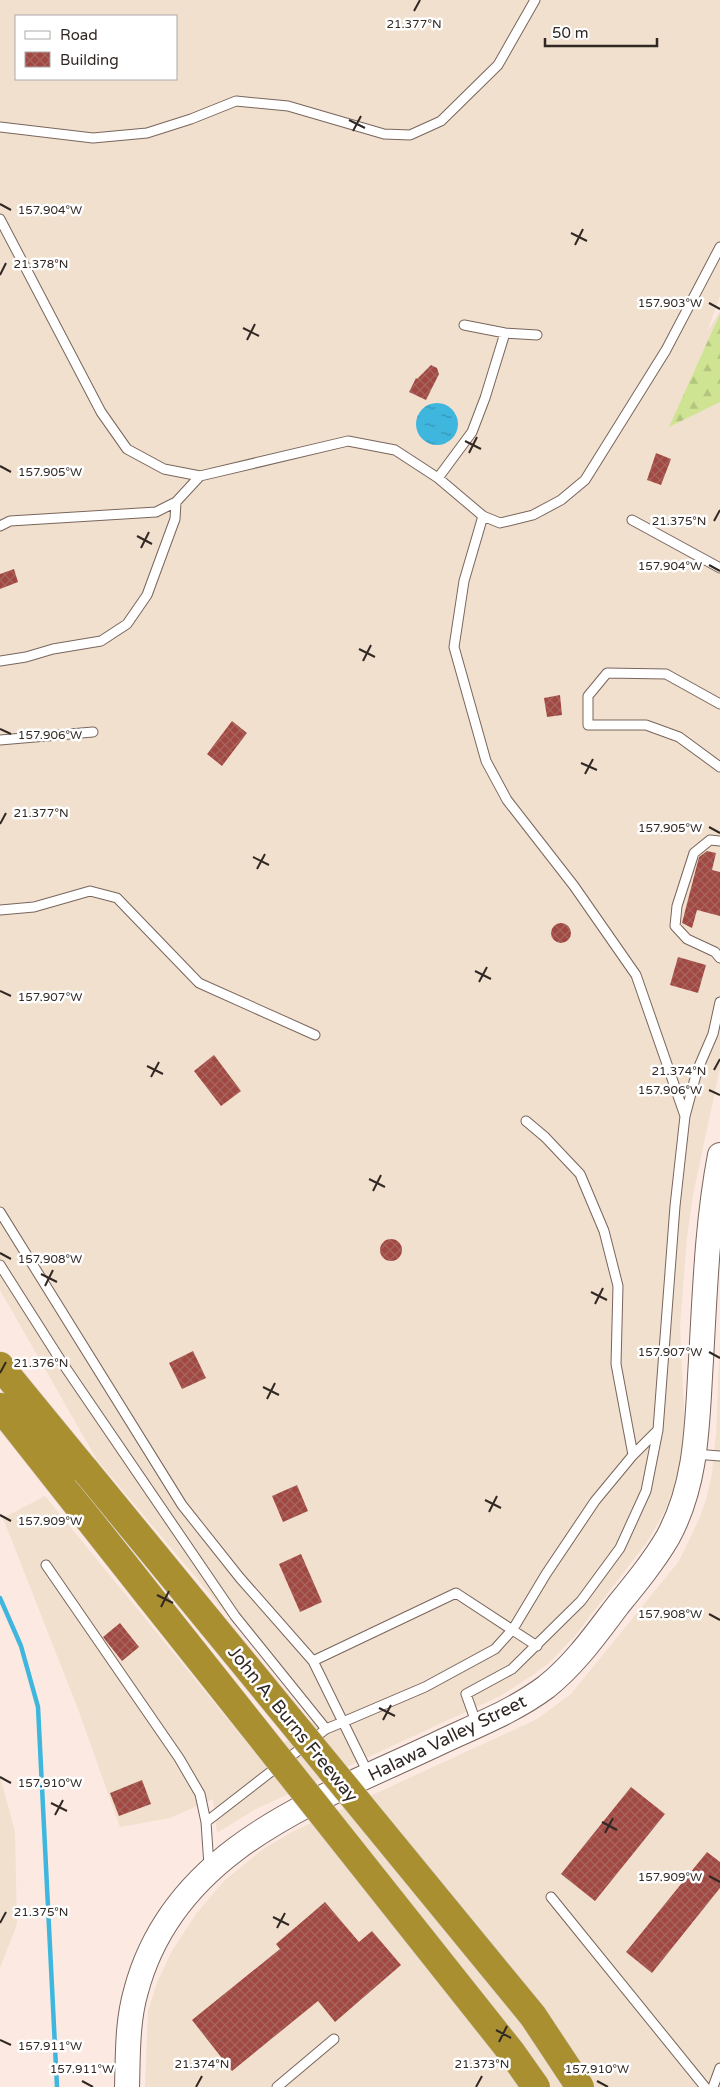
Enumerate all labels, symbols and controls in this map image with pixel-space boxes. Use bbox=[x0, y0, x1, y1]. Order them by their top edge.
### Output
legend bbox=[15, 15, 178, 80]
scale bar bbox=[545, 15, 658, 47]
text: 21.377°N bbox=[386, 17, 442, 31]
text: 50 m bbox=[552, 24, 589, 42]
text: Road bbox=[60, 26, 98, 44]
text: Building bbox=[60, 51, 119, 69]
text: 157.904°W bbox=[18, 203, 82, 217]
text: 21.378°N bbox=[14, 257, 68, 271]
text: 157.903°W bbox=[638, 296, 702, 310]
text: 157.905°W bbox=[18, 465, 82, 479]
text: 21.375°N bbox=[652, 514, 706, 528]
text: 157.904°W bbox=[638, 559, 702, 573]
text: 157.906°W bbox=[18, 728, 82, 742]
text: 21.377°N bbox=[13, 806, 69, 820]
text: 157.905°W bbox=[638, 821, 702, 835]
text: 157.907°W bbox=[18, 990, 82, 1004]
text: 21.374°N bbox=[652, 1064, 706, 1078]
text: 157.906°W bbox=[638, 1083, 702, 1097]
text: 157.908°W bbox=[18, 1252, 82, 1266]
text: 157.907°W bbox=[638, 1345, 702, 1359]
text: 21.376°N bbox=[14, 1356, 68, 1370]
text: 157.909°W bbox=[18, 1514, 82, 1528]
text: 157.908°W bbox=[638, 1607, 702, 1621]
street label: John A. Burns Freeway bbox=[223, 1642, 363, 1807]
street label: Halawa Valley Street bbox=[364, 1690, 530, 1786]
text: 157.910°W bbox=[18, 1776, 82, 1790]
text: 157.909°W bbox=[638, 1870, 702, 1884]
text: 21.375°N bbox=[14, 1905, 68, 1919]
text: 157.911°W bbox=[18, 2039, 82, 2053]
text: 21.374°N bbox=[175, 2057, 229, 2071]
text: 21.373°N bbox=[455, 2057, 509, 2071]
text: 157.911°W bbox=[50, 2062, 114, 2076]
text: 157.910°W bbox=[565, 2062, 629, 2076]

